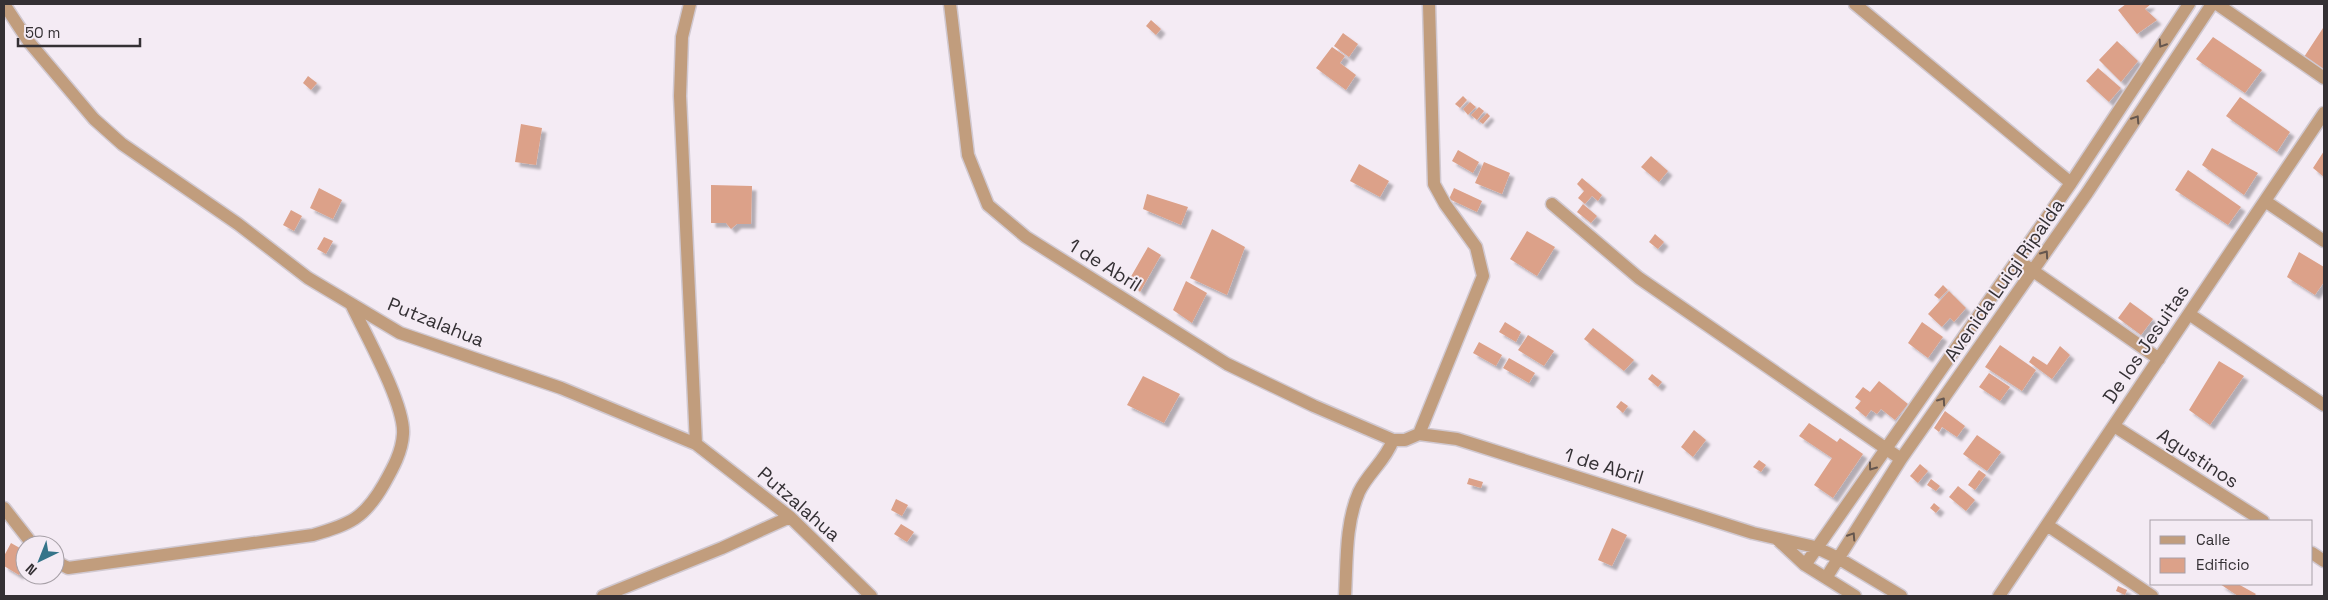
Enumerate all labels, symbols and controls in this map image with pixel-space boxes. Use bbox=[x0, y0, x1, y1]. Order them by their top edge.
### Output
scale bar bbox=[18, 15, 140, 47]
text: 50 m bbox=[25, 23, 60, 42]
one-way arrow bbox=[2159, 39, 2168, 48]
one-way arrow bbox=[2130, 115, 2139, 125]
street label: Avenida Luigi Ripalda bbox=[1938, 194, 2070, 366]
street label: 1 de Abril bbox=[1064, 233, 1146, 297]
one-way arrow bbox=[2039, 250, 2048, 260]
street label: De los Jesuitas bbox=[2097, 280, 2195, 408]
street label: Putzalahua bbox=[384, 291, 488, 353]
one-way arrow bbox=[1936, 398, 1945, 407]
street label: Agustinos bbox=[2152, 422, 2244, 494]
street label: 1 de Abril bbox=[1561, 442, 1647, 490]
street label: Putzalahua bbox=[752, 461, 846, 547]
one-way arrow bbox=[1869, 461, 1878, 471]
legend bbox=[2150, 520, 2313, 585]
text: Calle bbox=[2196, 530, 2231, 549]
one-way arrow bbox=[1845, 533, 1855, 542]
north arrow bbox=[15, 535, 65, 585]
text: Edificio bbox=[2196, 555, 2250, 574]
text: N bbox=[22, 560, 41, 579]

